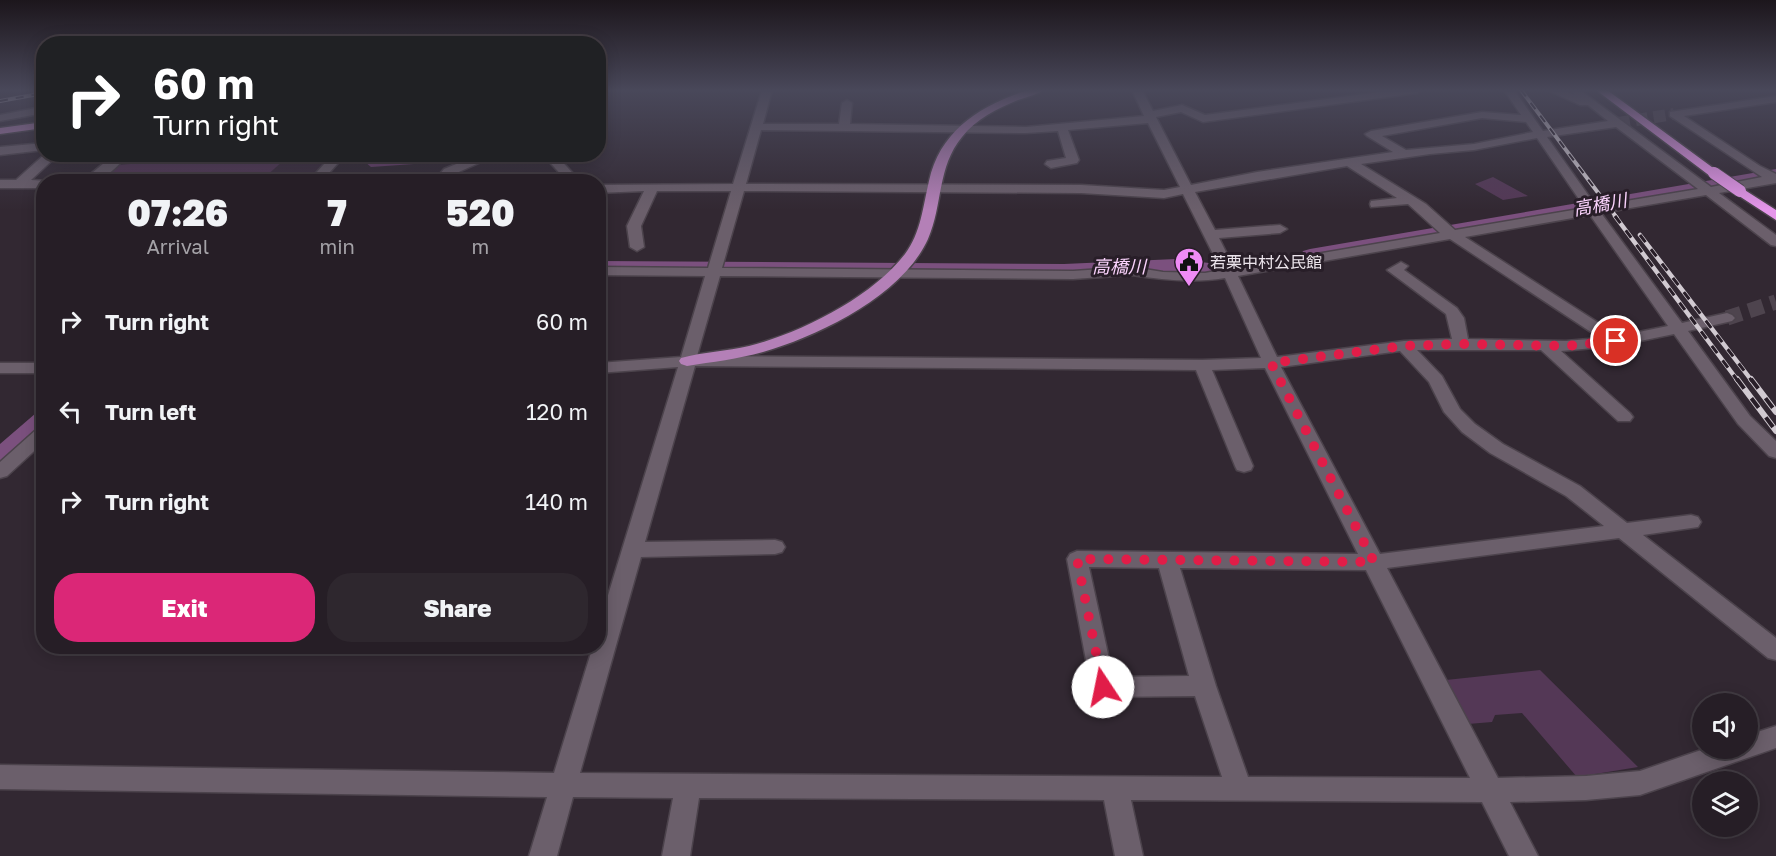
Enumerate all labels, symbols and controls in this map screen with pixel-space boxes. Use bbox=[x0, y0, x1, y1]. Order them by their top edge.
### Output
text: 60 m bbox=[153, 58, 254, 108]
icon: right bbox=[54, 60, 132, 138]
text: Turn right bbox=[153, 109, 279, 141]
water label: 高橋川 bbox=[1571, 188, 1630, 220]
text: 07:26 bbox=[127, 191, 228, 234]
text: 7 bbox=[327, 191, 347, 234]
text: 520 bbox=[446, 191, 515, 234]
text: Arrival bbox=[146, 234, 209, 258]
text: min bbox=[319, 234, 355, 258]
text: m bbox=[472, 234, 489, 258]
public building icon: 若栗中村公民館 bbox=[1173, 246, 1205, 288]
place label: 若栗中村公民館 bbox=[1210, 252, 1322, 272]
water label: 高橋川 bbox=[1092, 255, 1148, 277]
icon: right bbox=[54, 305, 87, 338]
text: Turn right bbox=[105, 308, 209, 335]
text: 60 m bbox=[536, 308, 588, 335]
pin bbox=[1590, 315, 1641, 366]
icon: arrive bbox=[1599, 324, 1632, 357]
icon: left bbox=[54, 395, 87, 428]
text: Turn left bbox=[105, 398, 196, 425]
text: 120 m bbox=[526, 398, 588, 425]
icon: right bbox=[54, 485, 87, 518]
text: Turn right bbox=[105, 488, 209, 515]
text: 140 m bbox=[525, 488, 588, 515]
button: Exit bbox=[54, 573, 315, 642]
button: Share bbox=[327, 573, 588, 642]
position arrow bbox=[1071, 655, 1135, 719]
map controls bbox=[1692, 693, 1758, 837]
button: sound bbox=[1692, 693, 1758, 759]
button: layers bbox=[1692, 771, 1758, 837]

